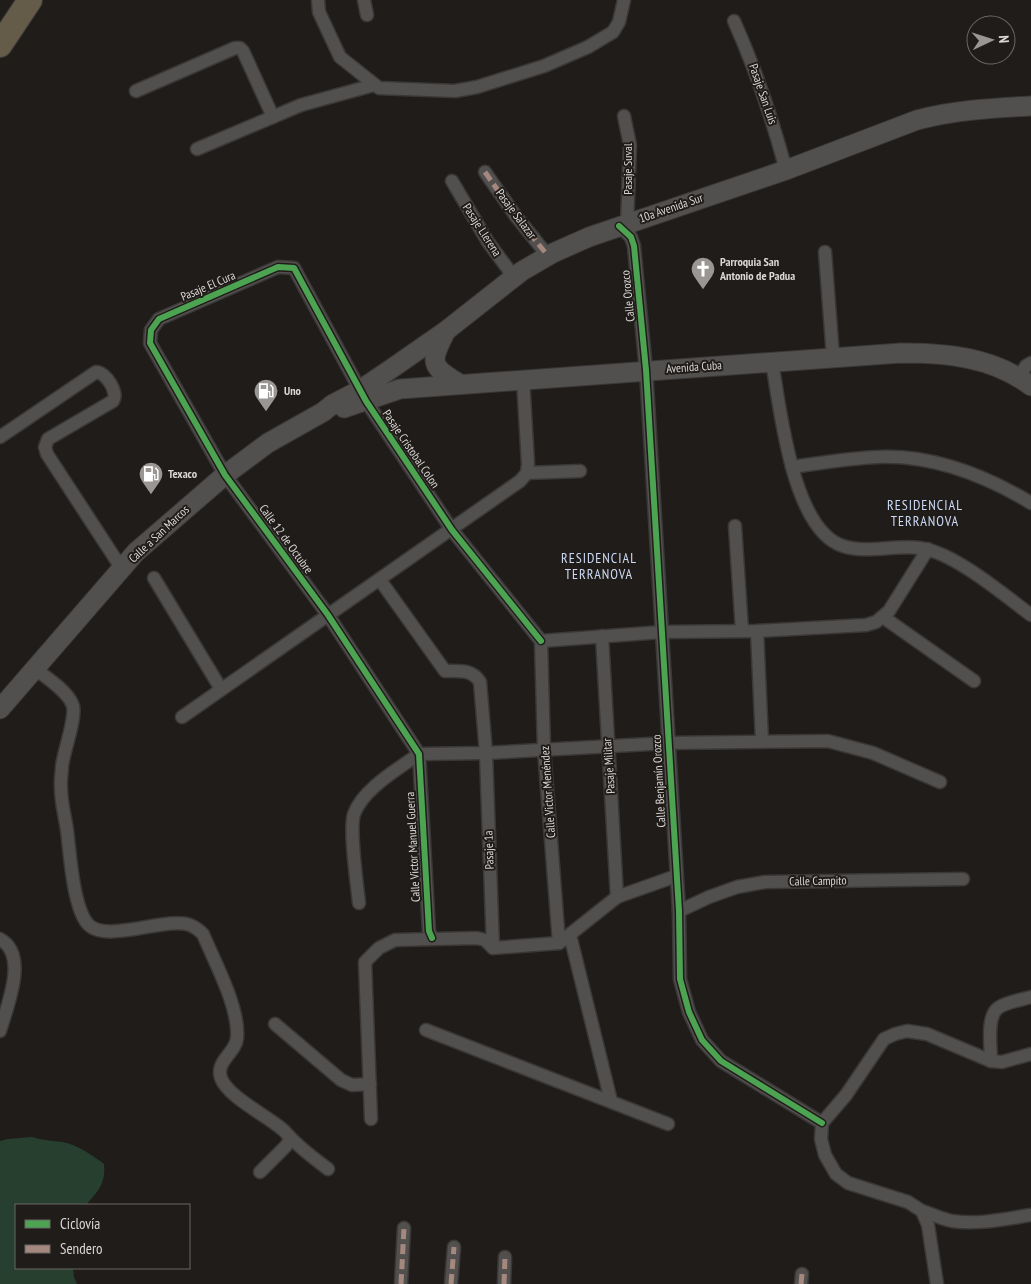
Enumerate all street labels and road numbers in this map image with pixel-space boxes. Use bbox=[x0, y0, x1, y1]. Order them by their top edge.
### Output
street label: Pasaje San Luis bbox=[746, 61, 781, 126]
street label: Pasaje Suval bbox=[620, 143, 635, 195]
street label: Pasaje Salazar bbox=[493, 186, 540, 242]
street label: 10a Avenida Sur bbox=[637, 189, 706, 225]
street label: Pasaje Llerena bbox=[460, 201, 505, 259]
street label: Pasaje El Cura bbox=[178, 267, 238, 304]
street label: Calle Orozco bbox=[617, 270, 638, 322]
street label: Avenida Cuba bbox=[666, 357, 723, 376]
street label: Pasaje Cristobal Colon bbox=[380, 407, 443, 491]
street label: Calle 12 de Octubre bbox=[256, 501, 317, 576]
street label: Calle a San Marcos bbox=[125, 502, 192, 566]
street label: Calle Benjamín Orozco bbox=[649, 734, 668, 828]
street label: Pasaje Militar bbox=[599, 737, 618, 794]
street label: Calle Victor Menéndez bbox=[537, 746, 558, 838]
street label: Calle Victor Manuel Guerra bbox=[402, 791, 423, 902]
street label: Pasaje 1a bbox=[480, 830, 497, 870]
street label: Calle Campito bbox=[789, 873, 847, 888]

